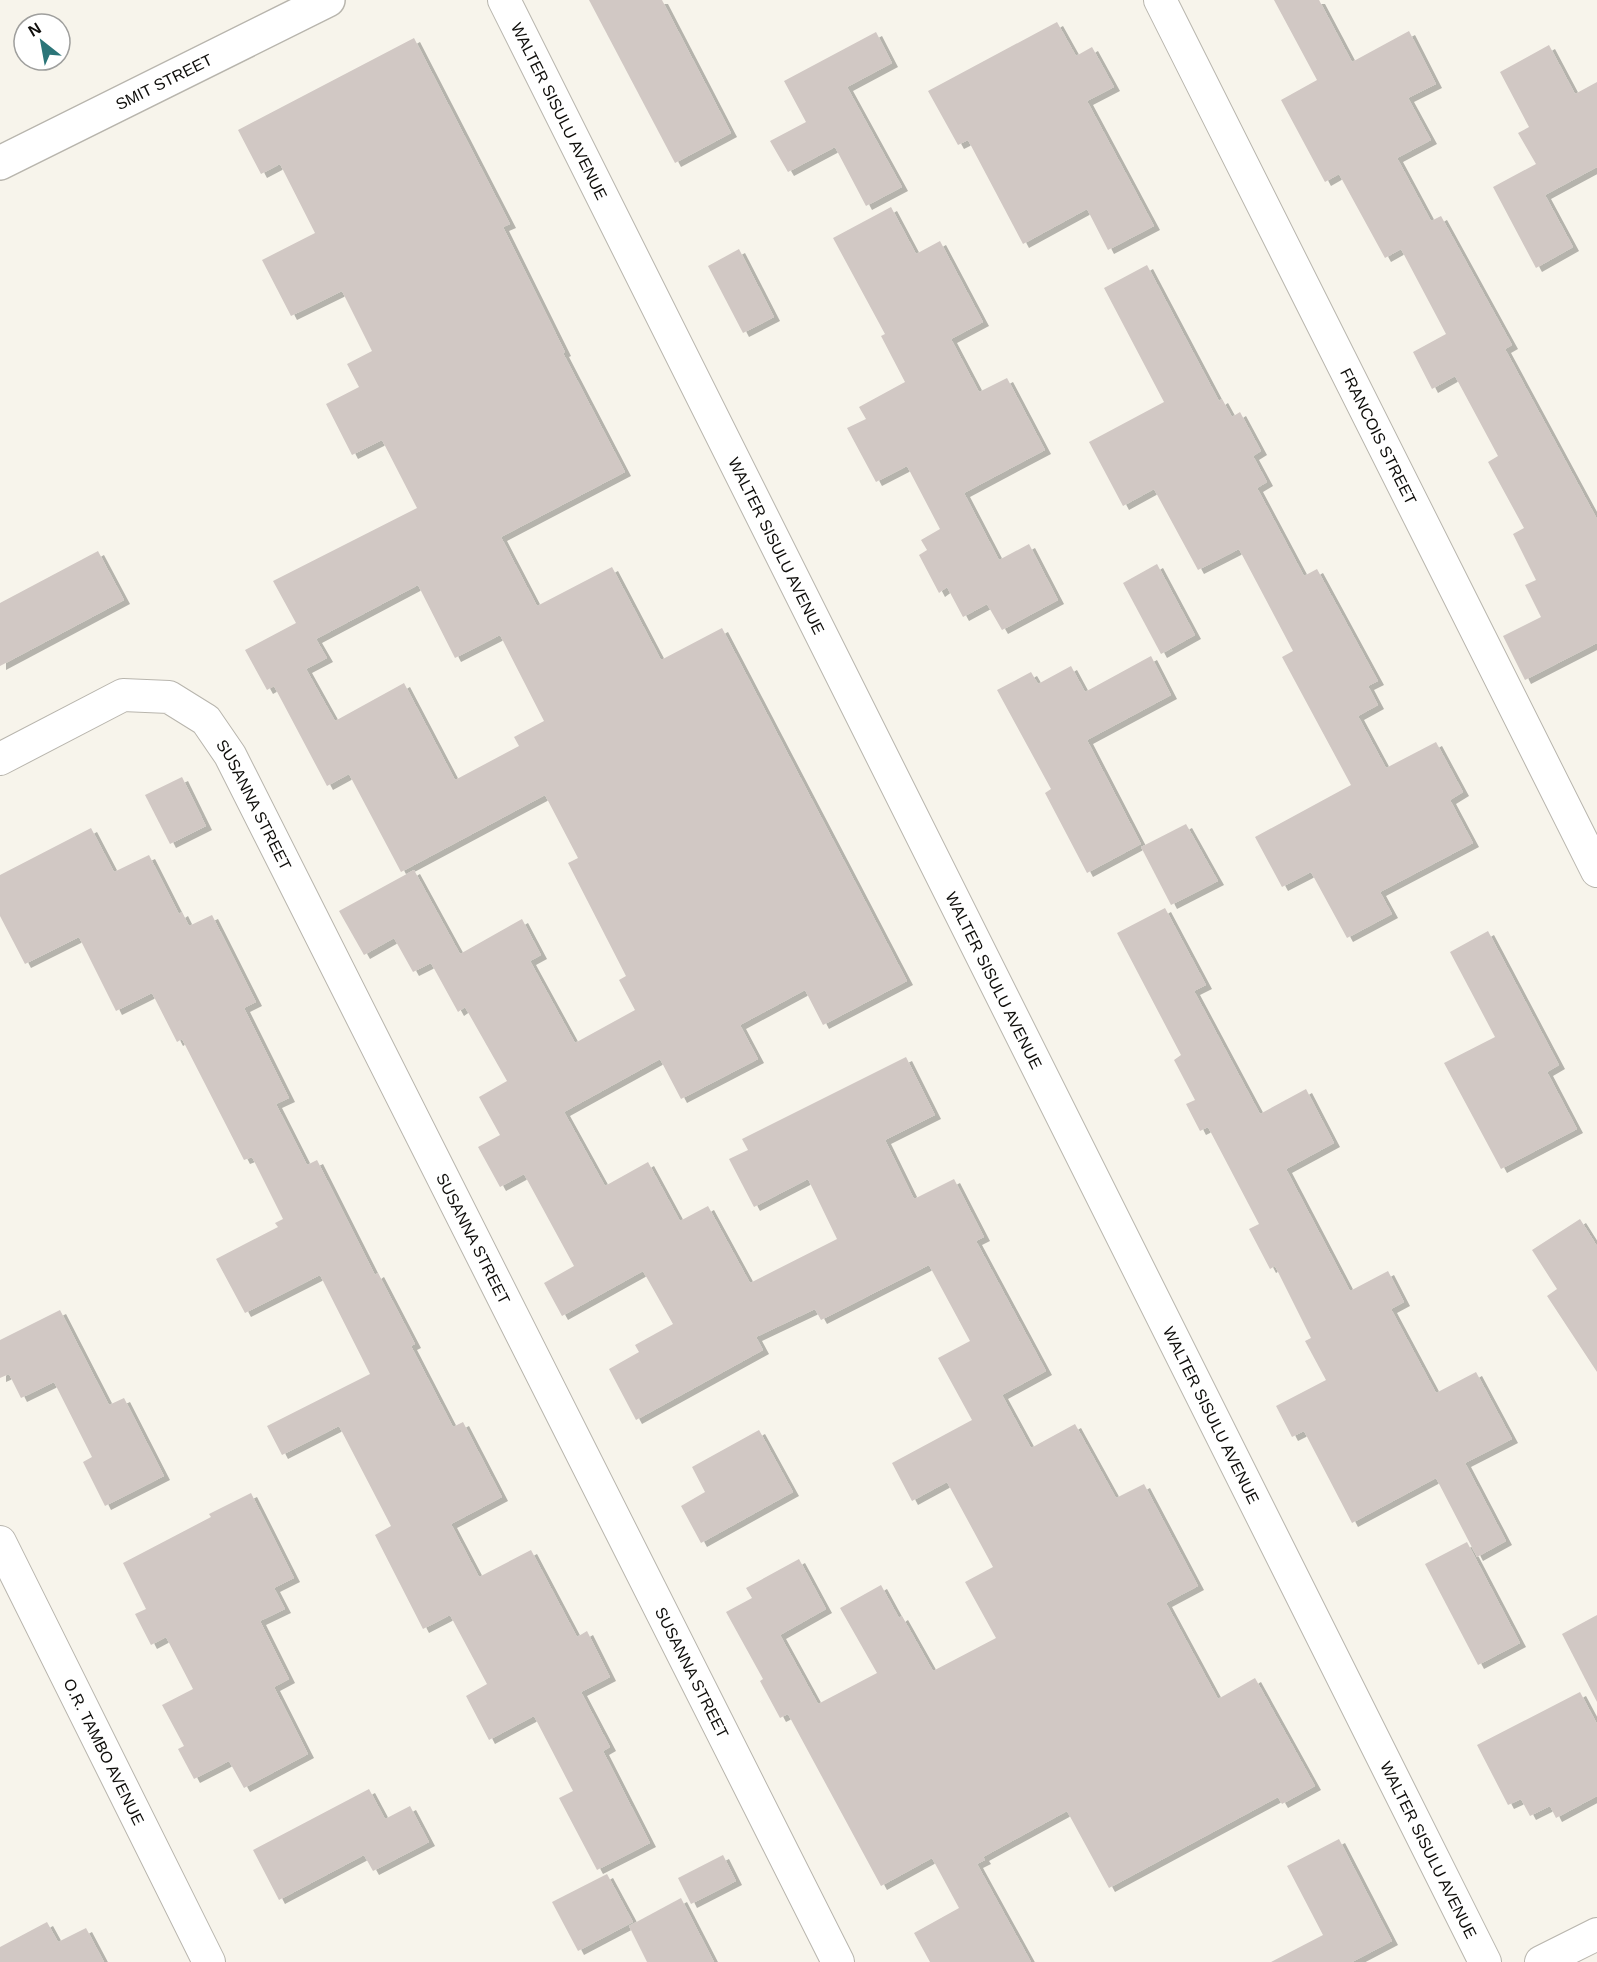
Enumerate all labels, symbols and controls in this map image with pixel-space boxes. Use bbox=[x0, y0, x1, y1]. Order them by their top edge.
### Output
north arrow bbox=[12, 12, 72, 72]
text: N bbox=[25, 19, 44, 40]
street label: WALTER SISULU AVENUE bbox=[508, 20, 611, 202]
street label: SMIT STREET bbox=[113, 50, 215, 113]
street label: FRANCOIS STREET bbox=[1338, 365, 1420, 507]
street label: WALTER SISULU AVENUE bbox=[726, 454, 828, 637]
street label: SUSANNA STREET bbox=[214, 736, 295, 873]
street label: WALTER SISULU AVENUE bbox=[943, 889, 1045, 1071]
street label: SUSANNA STREET bbox=[434, 1170, 514, 1307]
street label: WALTER SISULU AVENUE bbox=[1160, 1324, 1263, 1506]
street label: SUSANNA STREET bbox=[652, 1604, 732, 1741]
street label: O.R. TAMBO AVENUE bbox=[61, 1676, 148, 1827]
street label: WALTER SISULU AVENUE bbox=[1378, 1758, 1480, 1941]

